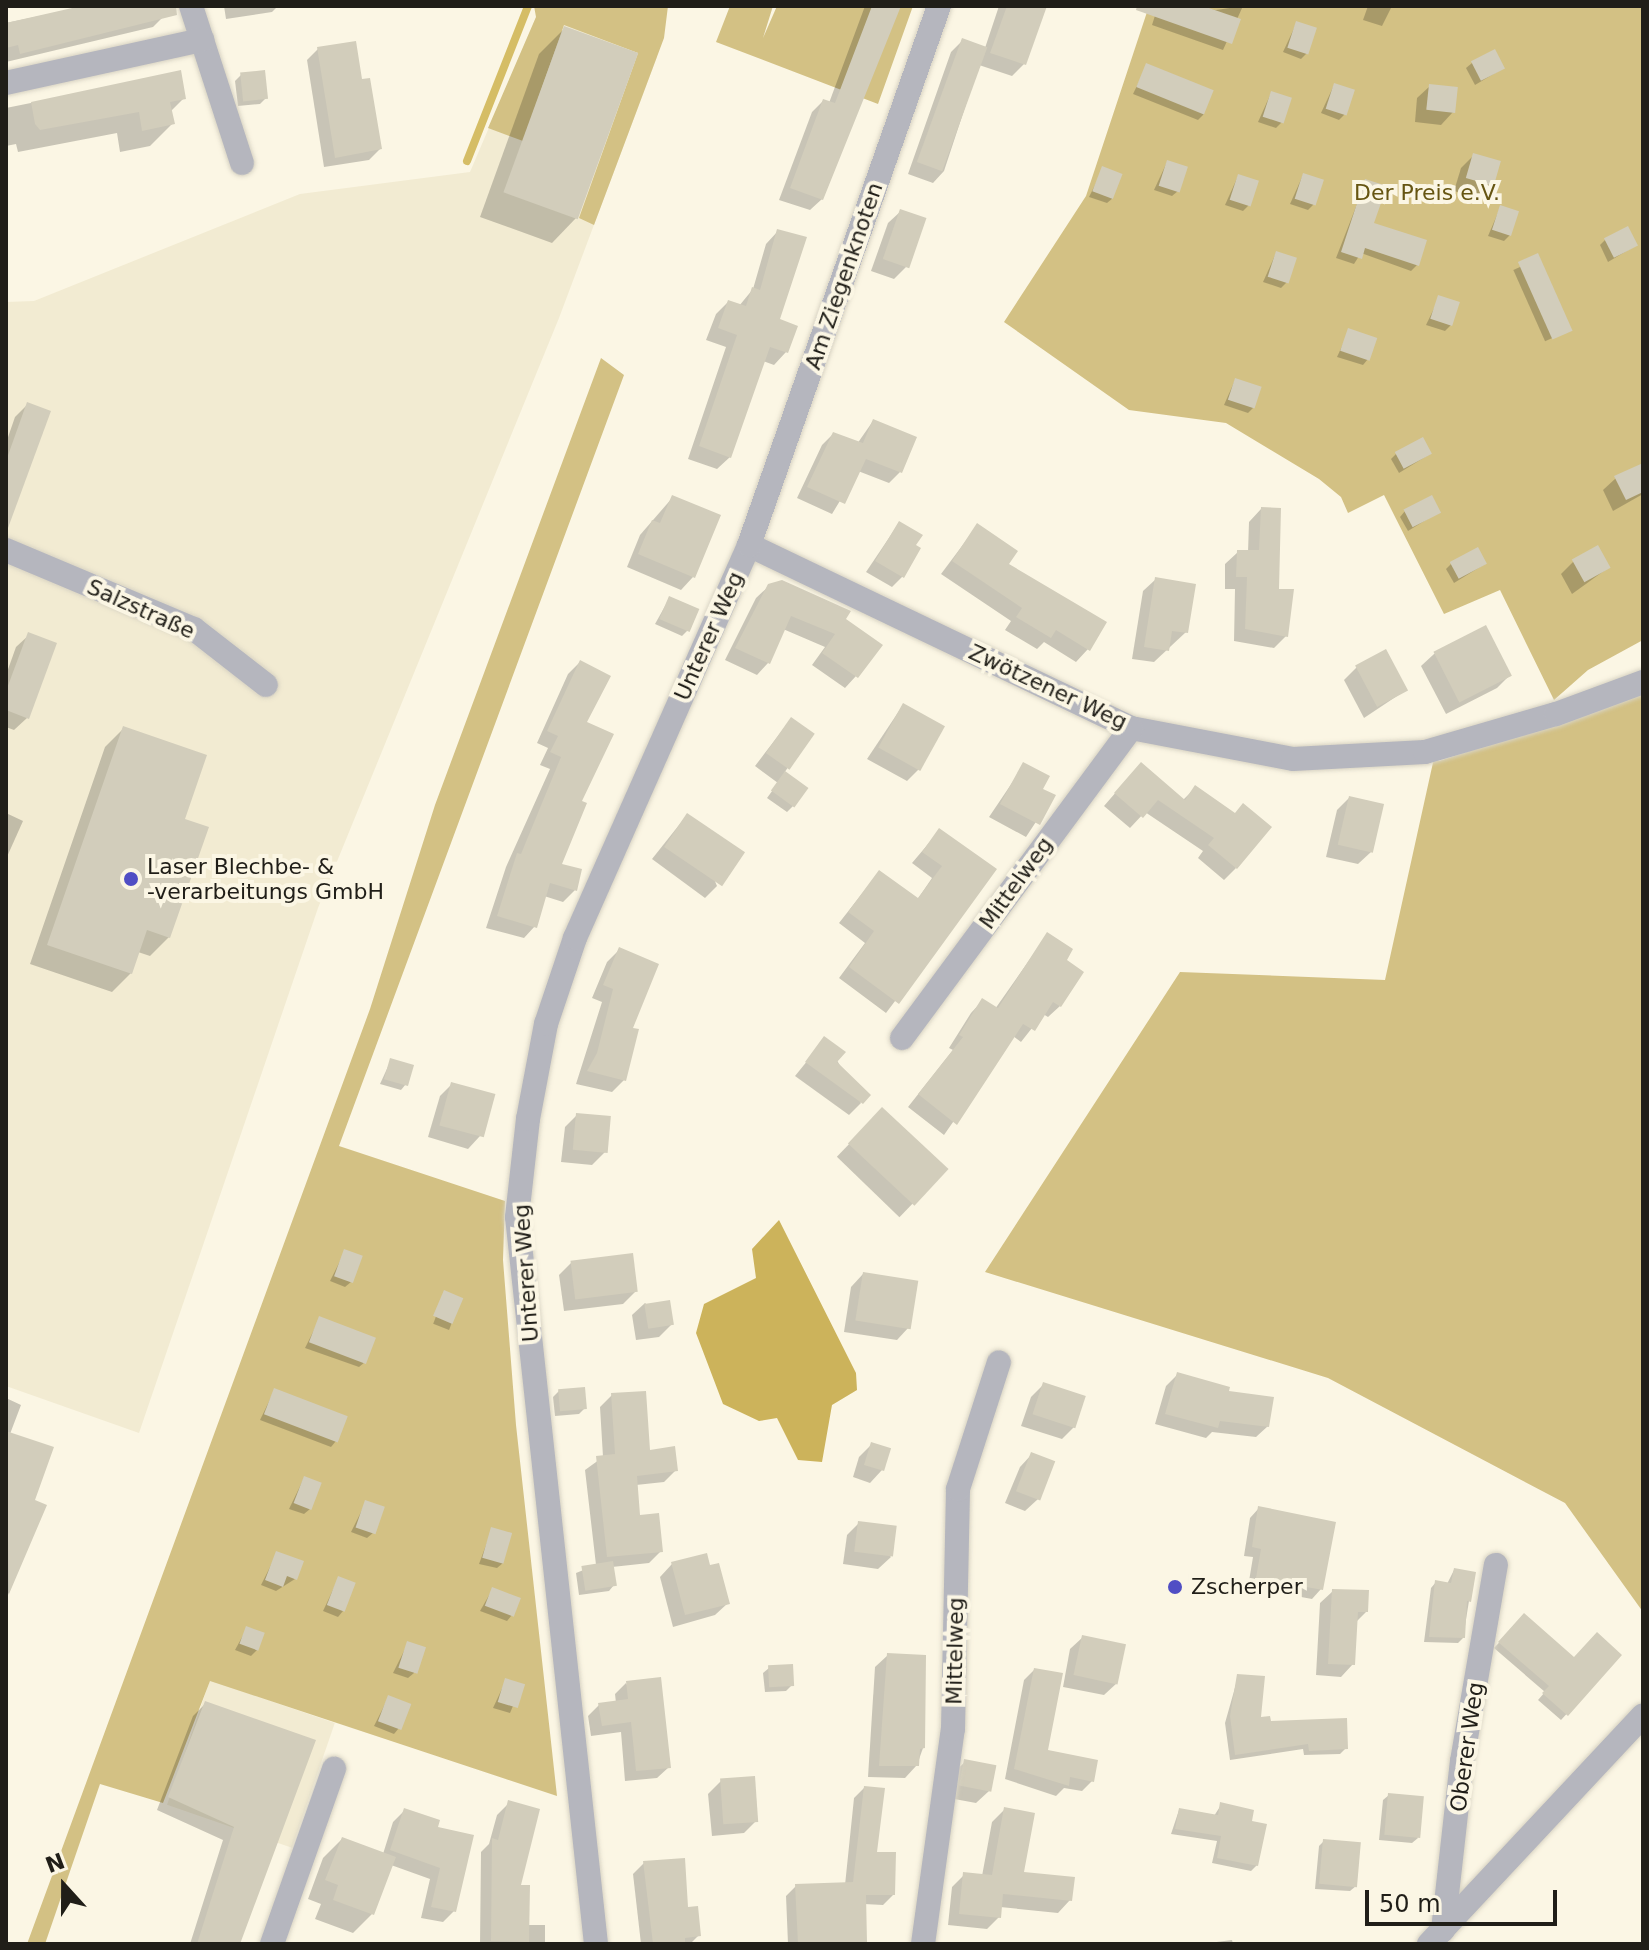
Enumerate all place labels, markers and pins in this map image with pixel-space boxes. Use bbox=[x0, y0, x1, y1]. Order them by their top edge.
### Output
place label: Laser Blechbe- & -verarbeitungs GmbH bbox=[147, 853, 384, 904]
marker: Laser Blechbe- & -verarbeitungs GmbH bbox=[122, 870, 140, 888]
place label: Zscherper bbox=[1191, 1574, 1303, 1600]
marker: Zscherper bbox=[1166, 1578, 1184, 1596]

